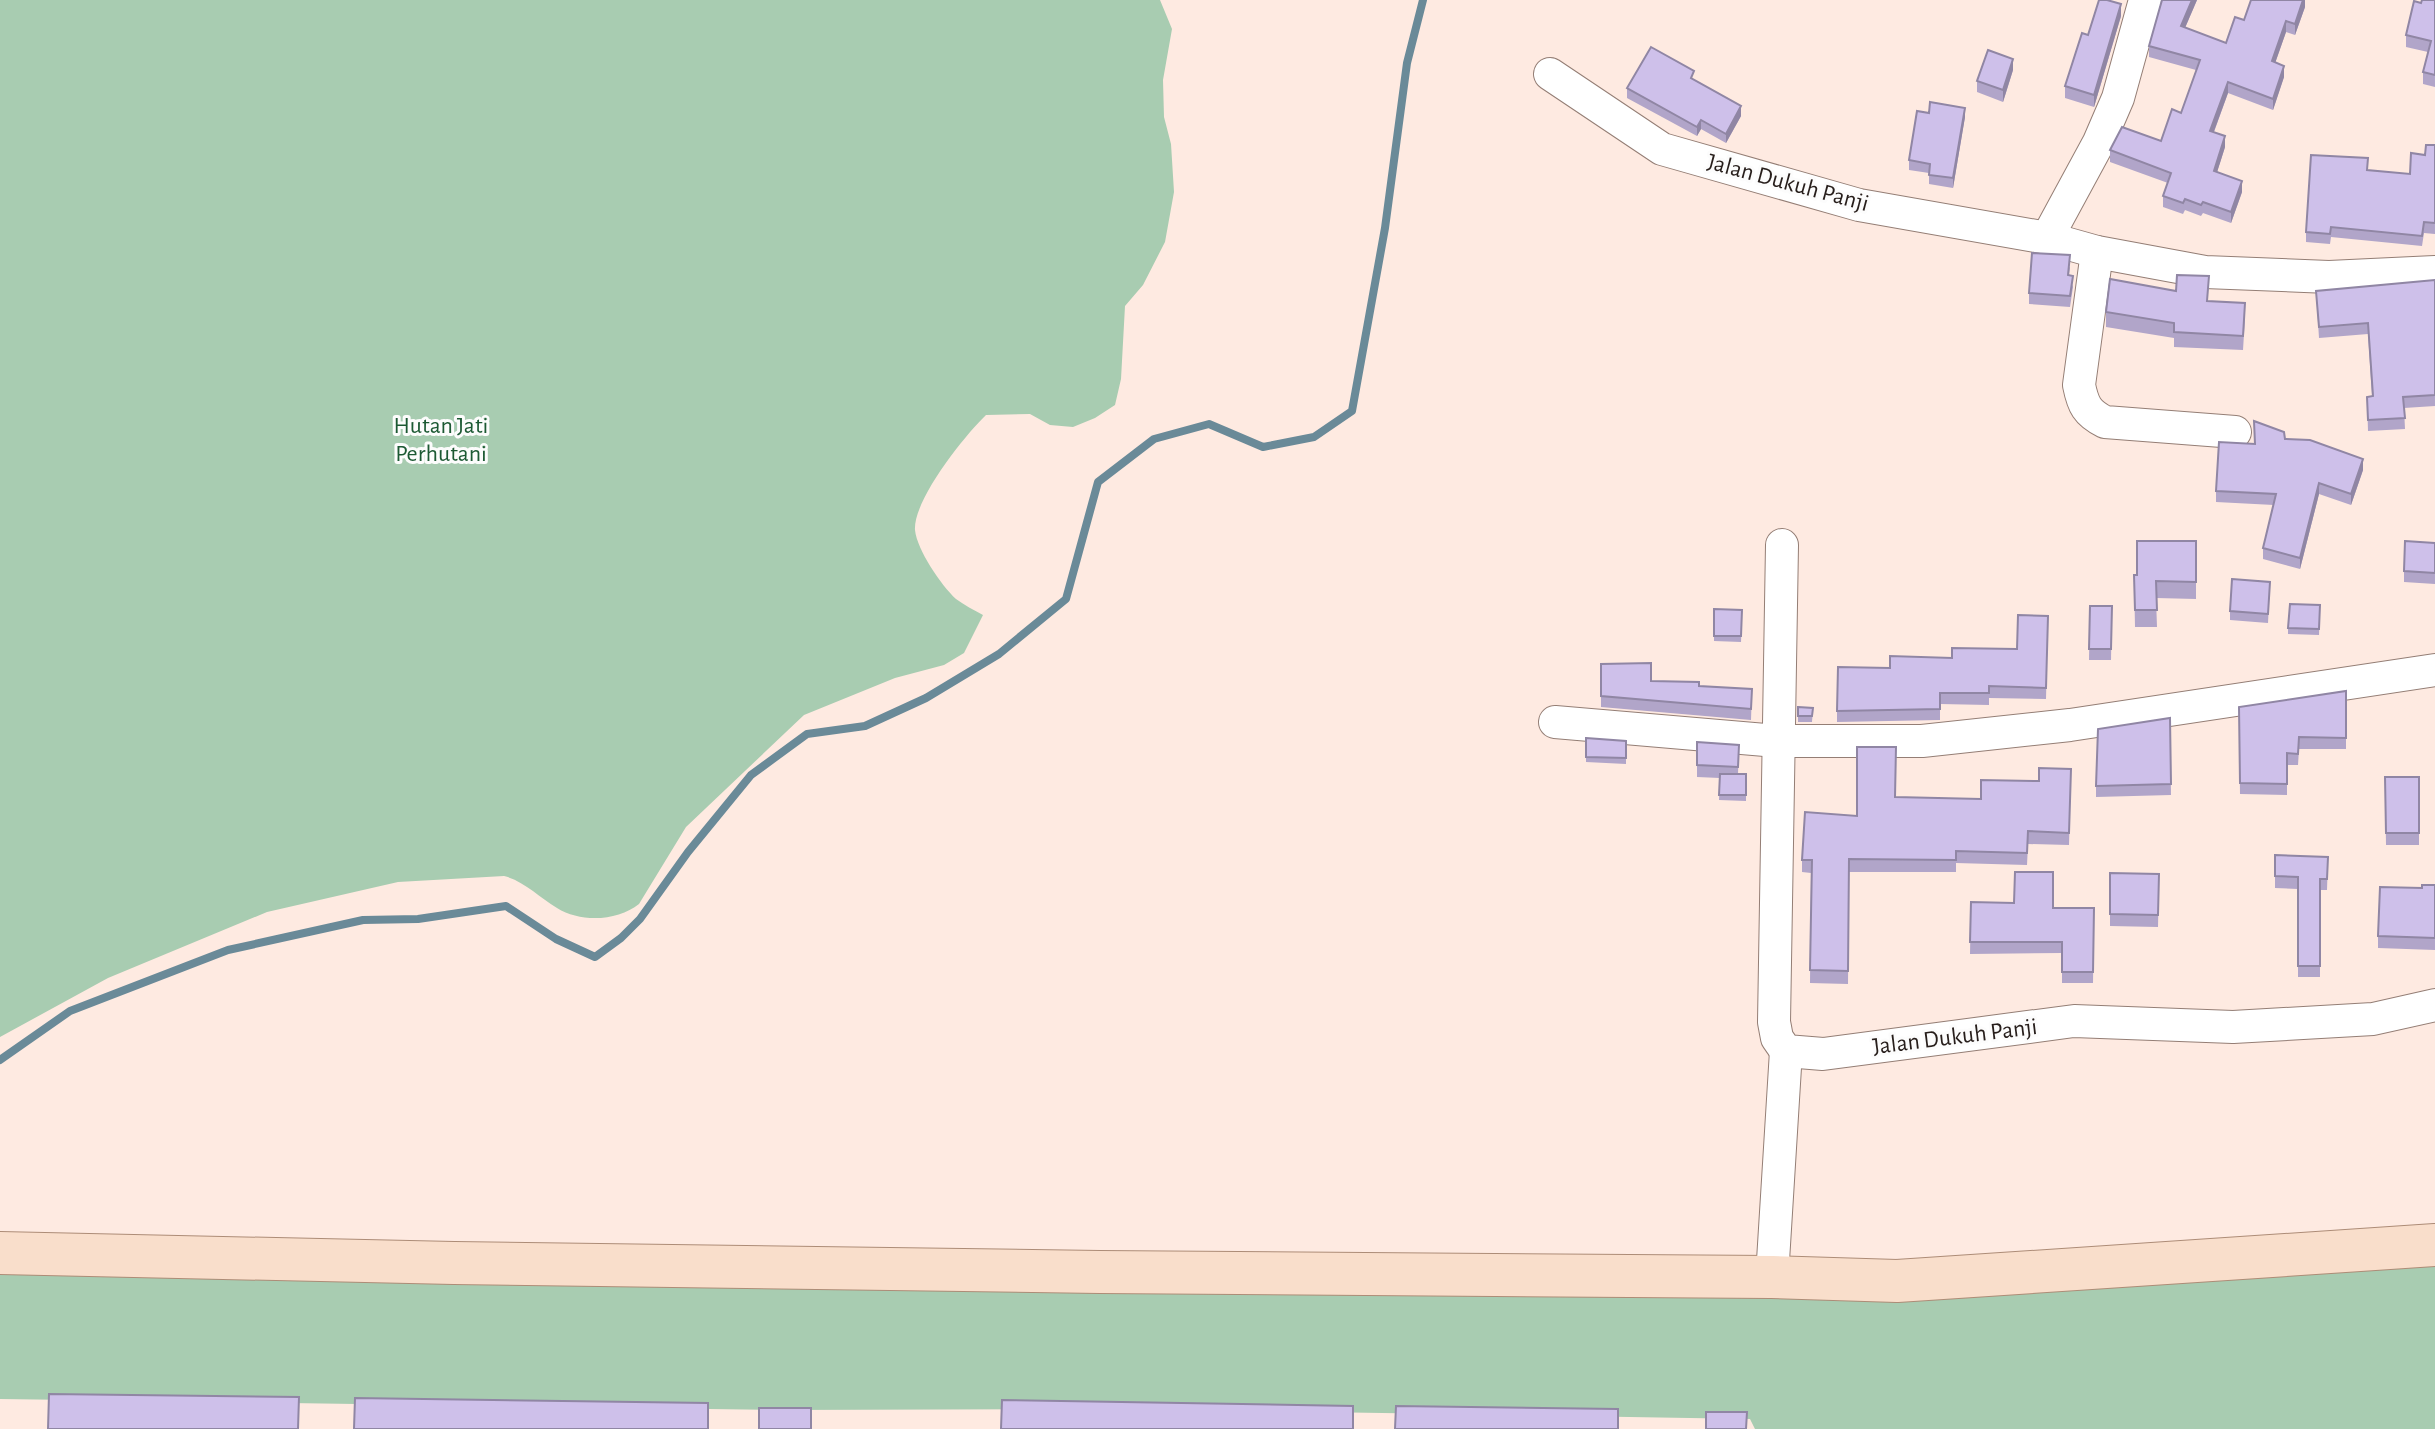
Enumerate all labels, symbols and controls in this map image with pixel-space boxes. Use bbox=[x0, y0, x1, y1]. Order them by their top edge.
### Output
street label: Jalan Dukuh Panji bbox=[1705, 150, 1871, 216]
park label: Hutan Jati Perhutani bbox=[394, 414, 488, 466]
street label: Jalan Dukuh Panji bbox=[1871, 1015, 2039, 1059]

